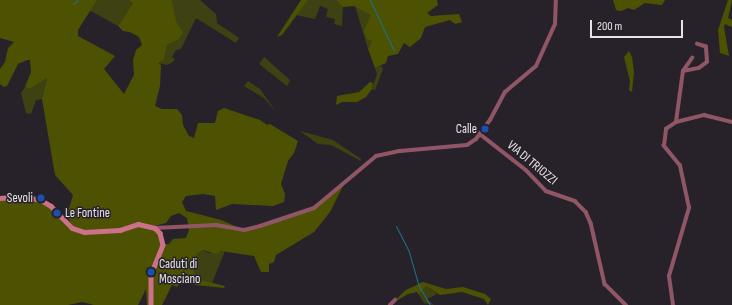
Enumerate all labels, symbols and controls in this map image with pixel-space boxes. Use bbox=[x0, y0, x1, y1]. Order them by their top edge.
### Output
scale bar bbox=[592, 12, 685, 38]
text: 200 m bbox=[597, 19, 622, 34]
place label: Calle bbox=[456, 121, 477, 137]
marker: Calle bbox=[480, 124, 490, 134]
street label: VIA DI TRIOZZI bbox=[504, 137, 560, 189]
place label: Sevoli bbox=[7, 190, 33, 206]
marker: Sevoli bbox=[36, 193, 46, 203]
place label: Le Fontine bbox=[65, 205, 110, 221]
marker: Le Fontine bbox=[52, 208, 62, 218]
place label: Caduti di Mosciano bbox=[159, 257, 200, 288]
marker: Caduti di Mosciano bbox=[146, 267, 156, 277]

